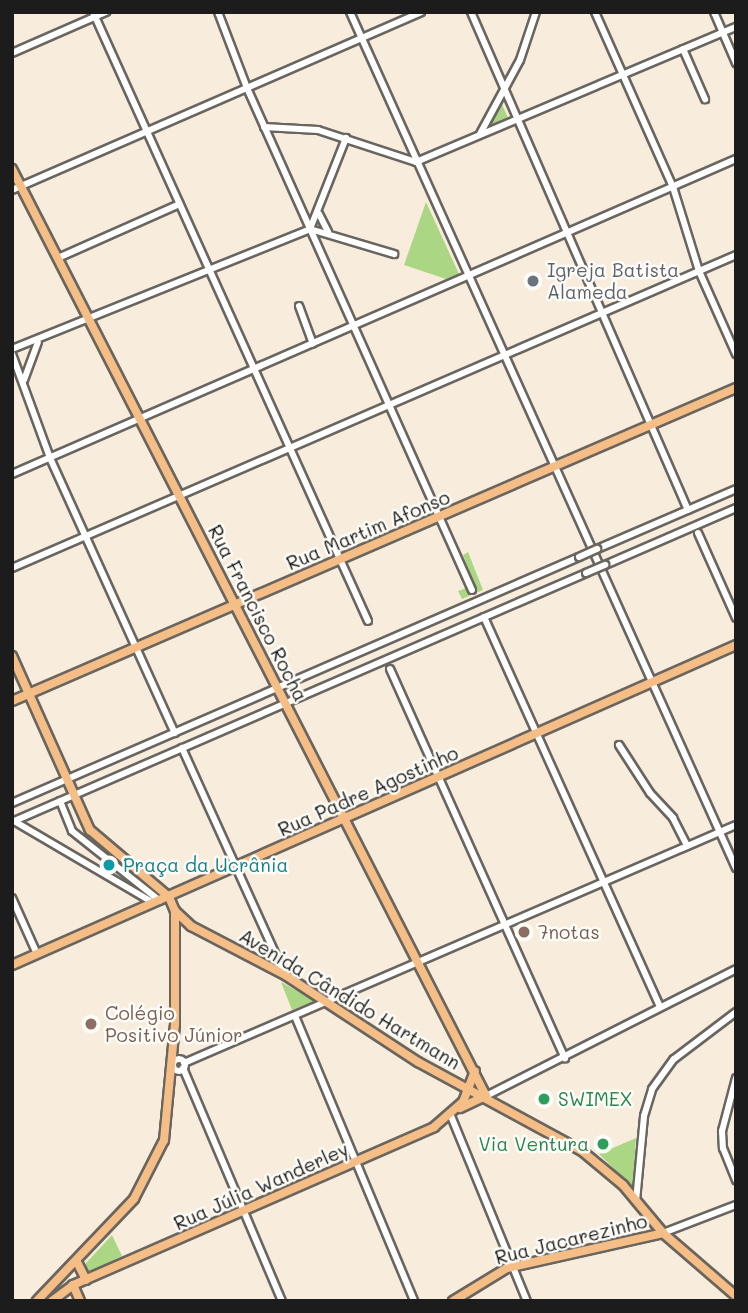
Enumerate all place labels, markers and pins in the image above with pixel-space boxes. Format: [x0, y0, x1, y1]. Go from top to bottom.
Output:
place label: Igreja Batista Alameda [547, 259, 679, 303]
marker: Igreja Batista Alameda [525, 273, 541, 289]
place label: Praça da Ucrânia [123, 854, 288, 876]
marker: Praça da Ucrânia [101, 857, 117, 873]
place label: 7notas [538, 921, 600, 943]
marker: 7notas [516, 924, 532, 940]
place label: Colégio Positivo Júnior [105, 1002, 242, 1046]
marker: Colégio Positivo Júnior [83, 1016, 99, 1032]
place label: SWIMEX [558, 1088, 632, 1110]
marker: SWIMEX [536, 1091, 552, 1107]
place label: Via Ventura [478, 1133, 589, 1155]
marker: Via Ventura [595, 1136, 611, 1152]

